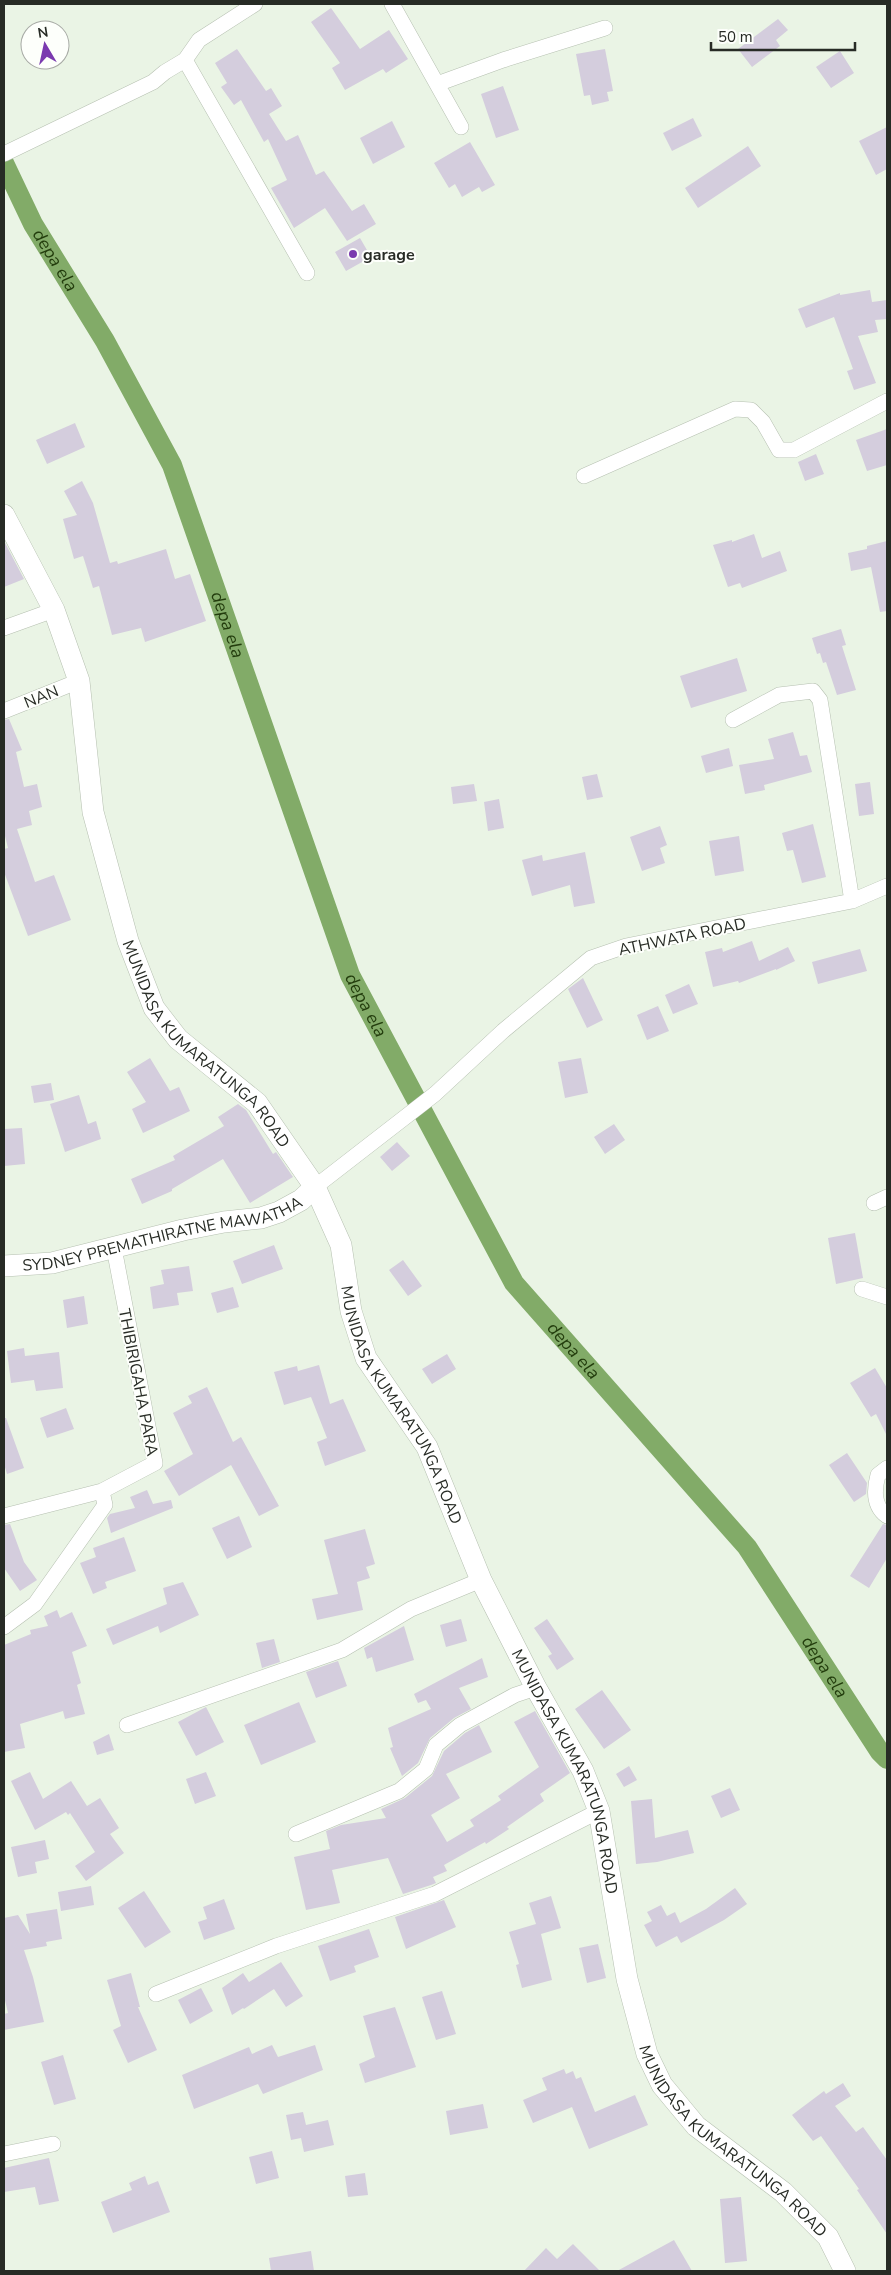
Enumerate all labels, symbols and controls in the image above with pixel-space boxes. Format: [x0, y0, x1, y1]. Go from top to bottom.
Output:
north arrow [20, 20, 70, 70]
scale bar [711, 20, 855, 52]
text: N [36, 22, 50, 43]
text: 50 m [718, 27, 753, 47]
water label: depa ela [27, 224, 84, 296]
place label: garage [363, 244, 415, 266]
marker: garage [347, 248, 359, 260]
water label: depa ela [205, 588, 250, 661]
street label: NAN [21, 680, 62, 714]
street label: ATHWATA ROAD [616, 913, 748, 961]
street label: MUNIDASA KUMARATUNGA ROAD [117, 937, 295, 1152]
water label: depa ela [339, 969, 393, 1041]
street label: SYDNEY PREMATHIRATNE MAWATHA [22, 1191, 307, 1277]
street label: MUNIDASA KUMARATUNGA ROAD [335, 1284, 467, 1527]
street label: THIBIRIGAHA PARA [113, 1307, 163, 1458]
water label: depa ela [542, 1317, 605, 1384]
water label: depa ela [796, 1631, 854, 1702]
street label: MUNIDASA KUMARATUNGA ROAD [506, 1646, 623, 1896]
street label: MUNIDASA KUMARATUNGA ROAD [633, 2043, 832, 2242]

